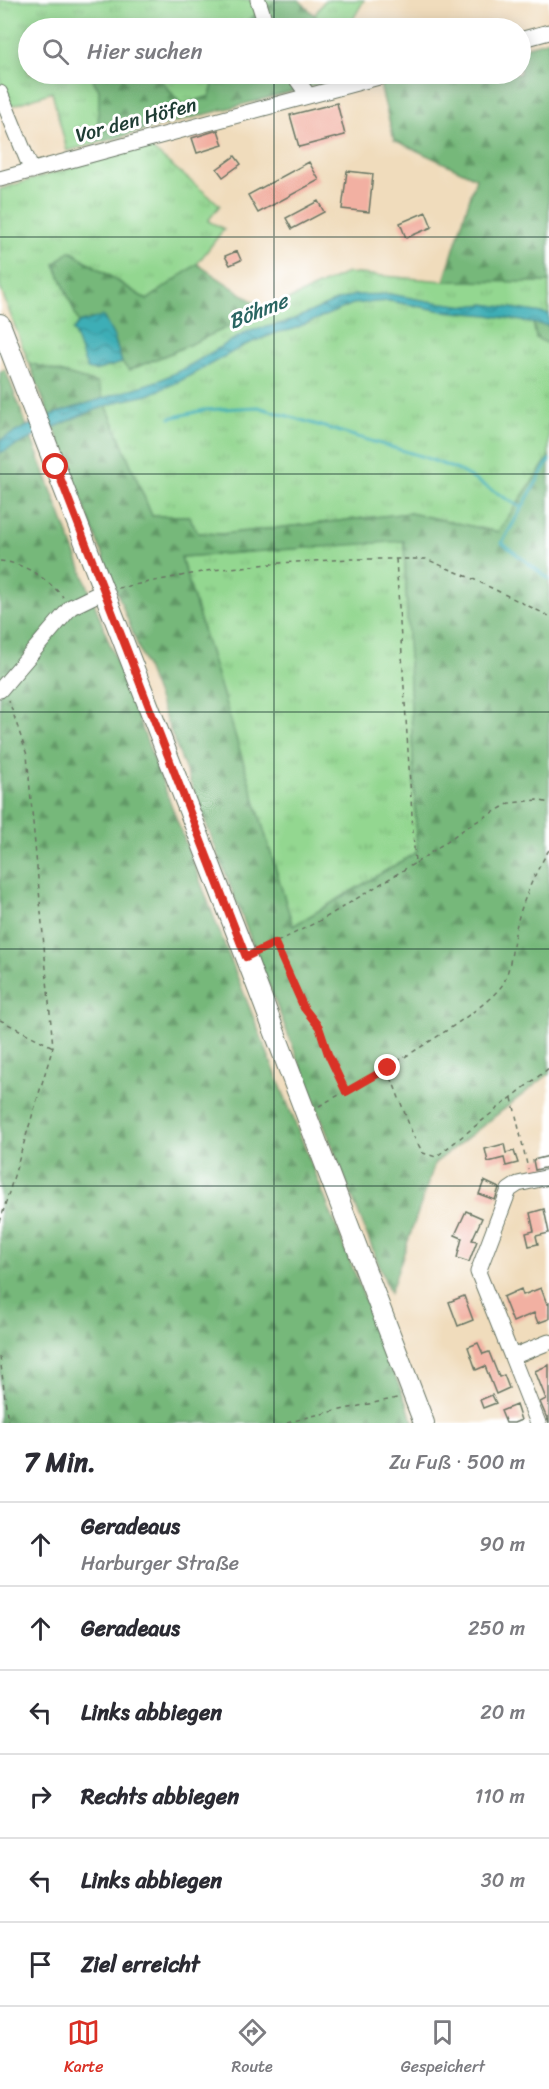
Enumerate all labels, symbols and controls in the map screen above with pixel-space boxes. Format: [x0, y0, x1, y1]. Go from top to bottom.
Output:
search box [18, 18, 531, 84]
text: Hier suchen [87, 32, 202, 71]
icon: search [39, 35, 72, 68]
street label: Vor den Höfen [71, 87, 201, 153]
water label: Böhme [222, 281, 296, 340]
route start [42, 453, 68, 479]
route end [374, 1054, 400, 1080]
text: 7 Min. [24, 1439, 96, 1485]
text: Zu Fuß · 500 m [389, 1445, 525, 1480]
text: Geradeaus [81, 1507, 180, 1546]
text: 90 m [480, 1527, 525, 1562]
icon: ahead [24, 1528, 57, 1561]
text: Harburger Straße [81, 1546, 239, 1581]
text: Geradeaus [81, 1609, 180, 1648]
text: 250 m [468, 1611, 525, 1646]
icon: ahead [24, 1612, 57, 1645]
text: Links abbiegen [81, 1693, 222, 1732]
text: 20 m [480, 1695, 525, 1730]
icon: left [24, 1696, 57, 1729]
text: Rechts abbiegen [81, 1777, 239, 1816]
text: 110 m [475, 1779, 525, 1814]
icon: right [24, 1780, 57, 1813]
text: Links abbiegen [81, 1861, 222, 1900]
text: 30 m [481, 1863, 525, 1898]
icon: left [24, 1864, 57, 1897]
text: Ziel erreicht [81, 1945, 200, 1984]
icon: arrive [24, 1948, 57, 1981]
tab: Karte [64, 2016, 104, 2081]
tab: Route [232, 2016, 273, 2081]
tab: Gespeichert [401, 2016, 485, 2081]

